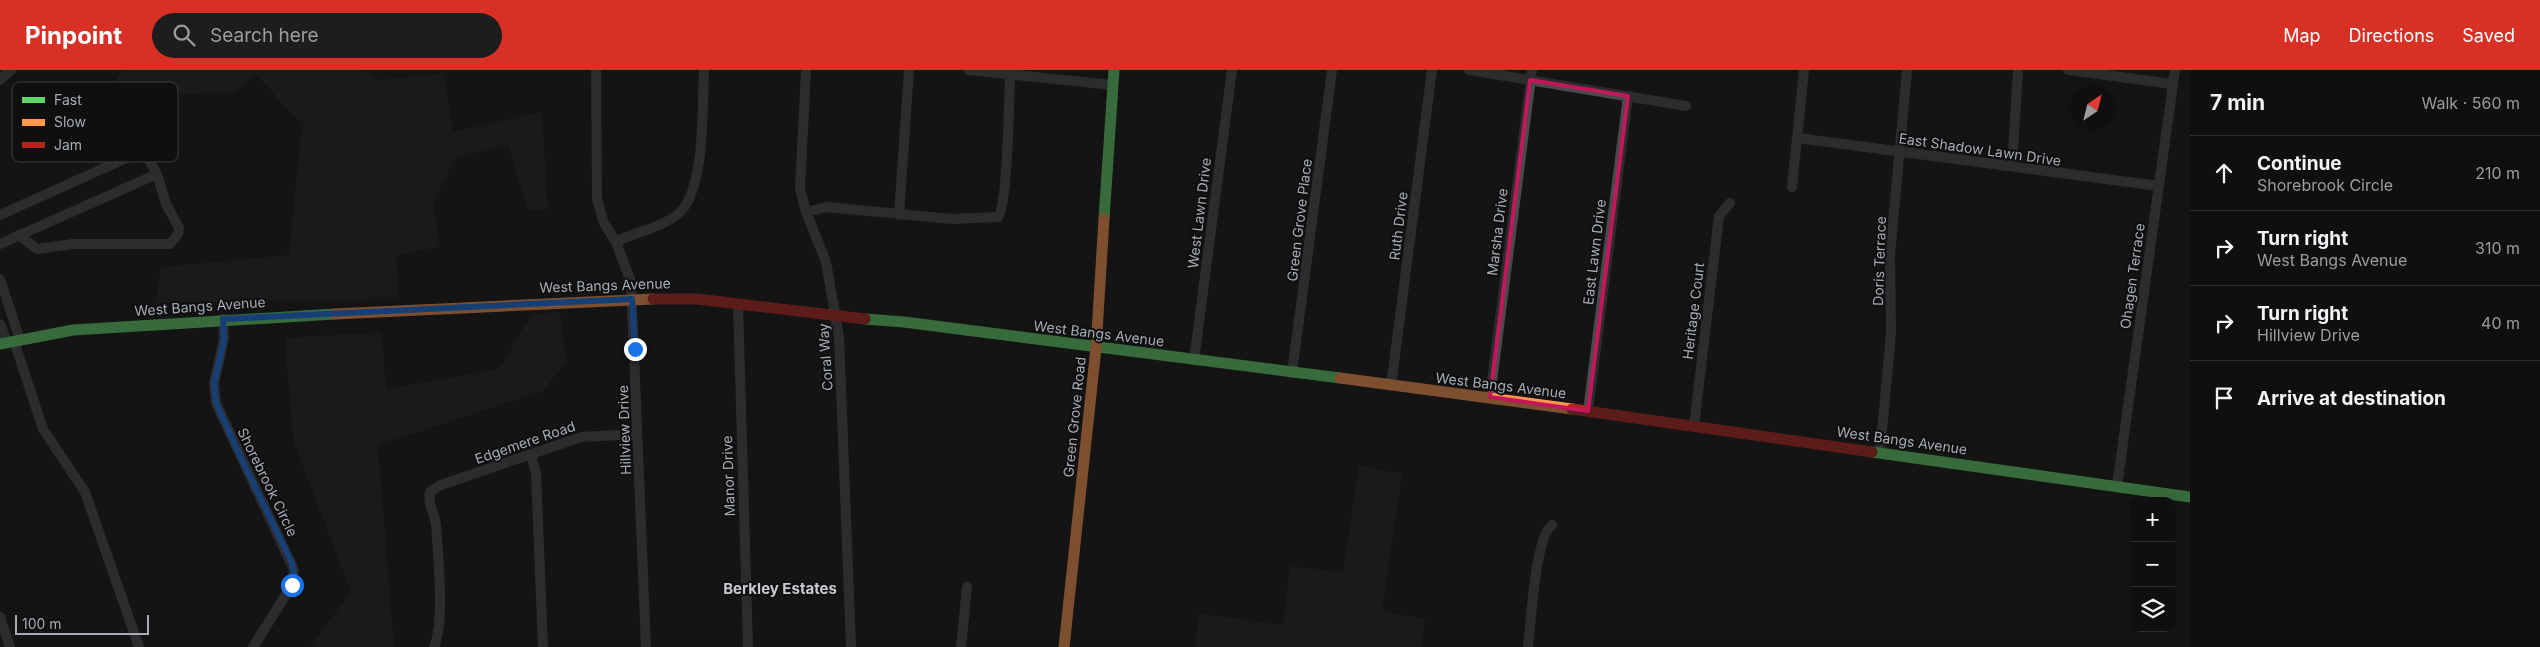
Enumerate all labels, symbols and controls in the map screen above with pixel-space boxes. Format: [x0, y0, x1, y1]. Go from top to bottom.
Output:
search box [152, 13, 502, 58]
text: Pinpoint [25, 21, 122, 50]
icon: search [170, 21, 198, 49]
text: Search here [210, 24, 319, 47]
text: Map [2283, 25, 2321, 46]
text: Directions [2349, 25, 2434, 46]
text: Saved [2462, 25, 2515, 46]
legend [12, 82, 178, 162]
north arrow [2070, 85, 2115, 130]
text: 7 min [2210, 90, 2265, 115]
text: Fast [54, 91, 82, 108]
text: Walk · 560 m [2422, 93, 2520, 113]
text: Slow [54, 113, 86, 130]
street label: East Shadow Lawn Drive [1898, 129, 2062, 169]
text: Jam [54, 136, 82, 153]
text: Continue [2257, 152, 2342, 175]
street label: West Lawn Drive [1184, 157, 1214, 269]
street label: Green Grove Place [1283, 158, 1315, 282]
icon: ahead [2210, 159, 2238, 187]
text: 210 m [2475, 163, 2520, 183]
text: Shorebrook Circle [2257, 175, 2393, 195]
street label: Marsha Drive [1483, 187, 1511, 277]
street label: Ruth Drive [1385, 191, 1411, 261]
street label: East Lawn Drive [1579, 198, 1609, 306]
street label: Doris Terrace [1869, 216, 1889, 306]
street label: Ohagen Terrace [2116, 222, 2148, 330]
text: Turn right [2257, 227, 2348, 250]
icon: right [2210, 234, 2238, 262]
text: 310 m [2475, 238, 2520, 258]
text: West Bangs Avenue [2257, 250, 2407, 270]
street label: Heritage Court [1679, 261, 1707, 360]
street label: West Bangs Avenue [539, 274, 671, 296]
street label: West Bangs Avenue [134, 293, 266, 319]
text: Turn right [2257, 302, 2348, 325]
icon: right [2210, 309, 2238, 337]
text: 40 m [2481, 313, 2520, 333]
street label: West Bangs Avenue [1033, 317, 1165, 349]
street label: Coral Way [814, 323, 836, 391]
text: Hillview Drive [2257, 325, 2360, 345]
route end [624, 338, 647, 361]
street label: Green Grove Road [1059, 356, 1089, 478]
street label: West Bangs Avenue [1435, 369, 1567, 401]
icon: arrive [2210, 384, 2238, 412]
street label: Hillview Drive [614, 385, 634, 475]
text: Arrive at destination [2257, 387, 2446, 410]
street label: Edgemere Road [473, 417, 577, 467]
street label: West Bangs Avenue [1836, 422, 1968, 458]
street label: Shorebrook Circle [234, 425, 302, 539]
street label: Manor Drive [718, 435, 738, 517]
map controls [2130, 497, 2175, 632]
button: + [2130, 497, 2175, 542]
button: − [2130, 542, 2175, 587]
route start [281, 574, 304, 597]
district label: Berkley Estates [723, 579, 837, 598]
button: layers [2130, 587, 2175, 632]
scale bar [15, 612, 149, 635]
text: 100 m [22, 615, 62, 632]

